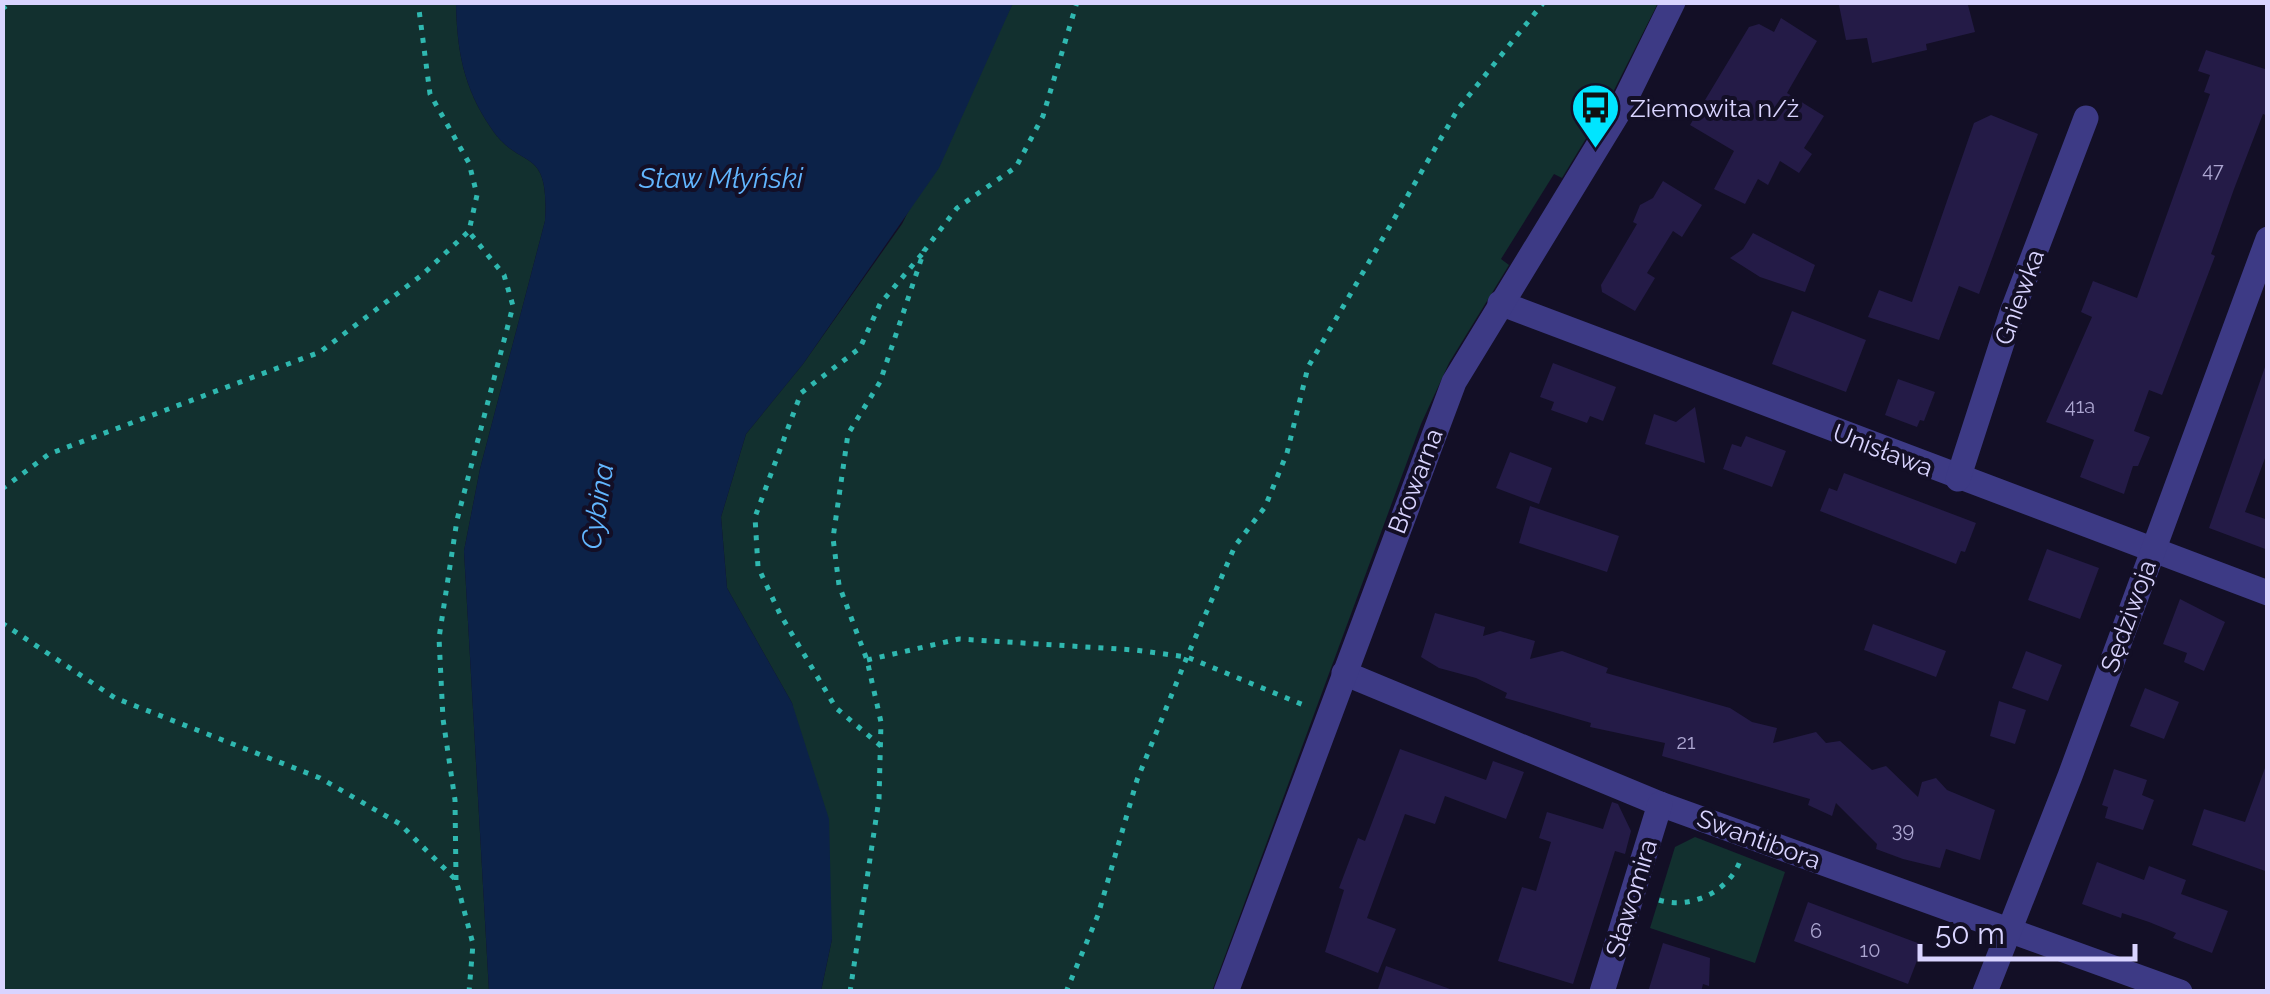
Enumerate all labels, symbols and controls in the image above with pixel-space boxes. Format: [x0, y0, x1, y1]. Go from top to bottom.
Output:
bus stop icon: Ziemowita n/ż [1569, 82, 1621, 150]
place label: Ziemowita n/ż [1630, 93, 1799, 123]
house number: 47 [2202, 158, 2224, 182]
water label: Staw Młyński [638, 162, 804, 195]
street label: Gniewka [1988, 245, 2050, 349]
house number: 41a [2065, 394, 2095, 418]
street label: Unisława [1829, 417, 1937, 483]
street label: Browarna [1381, 424, 1449, 538]
water label: Cybina [574, 461, 621, 552]
street label: Sędziwoja [2094, 556, 2162, 676]
house number: 21 [1677, 730, 1696, 754]
street label: Swantibora [1693, 803, 1825, 875]
house number: 39 [1892, 818, 1914, 842]
street label: Sławomira [1599, 836, 1663, 960]
scale bar [1920, 899, 2135, 961]
text: 50 m [1935, 916, 2005, 951]
house number: 6 [1810, 919, 1822, 943]
house number: 10 [1860, 938, 1880, 962]

